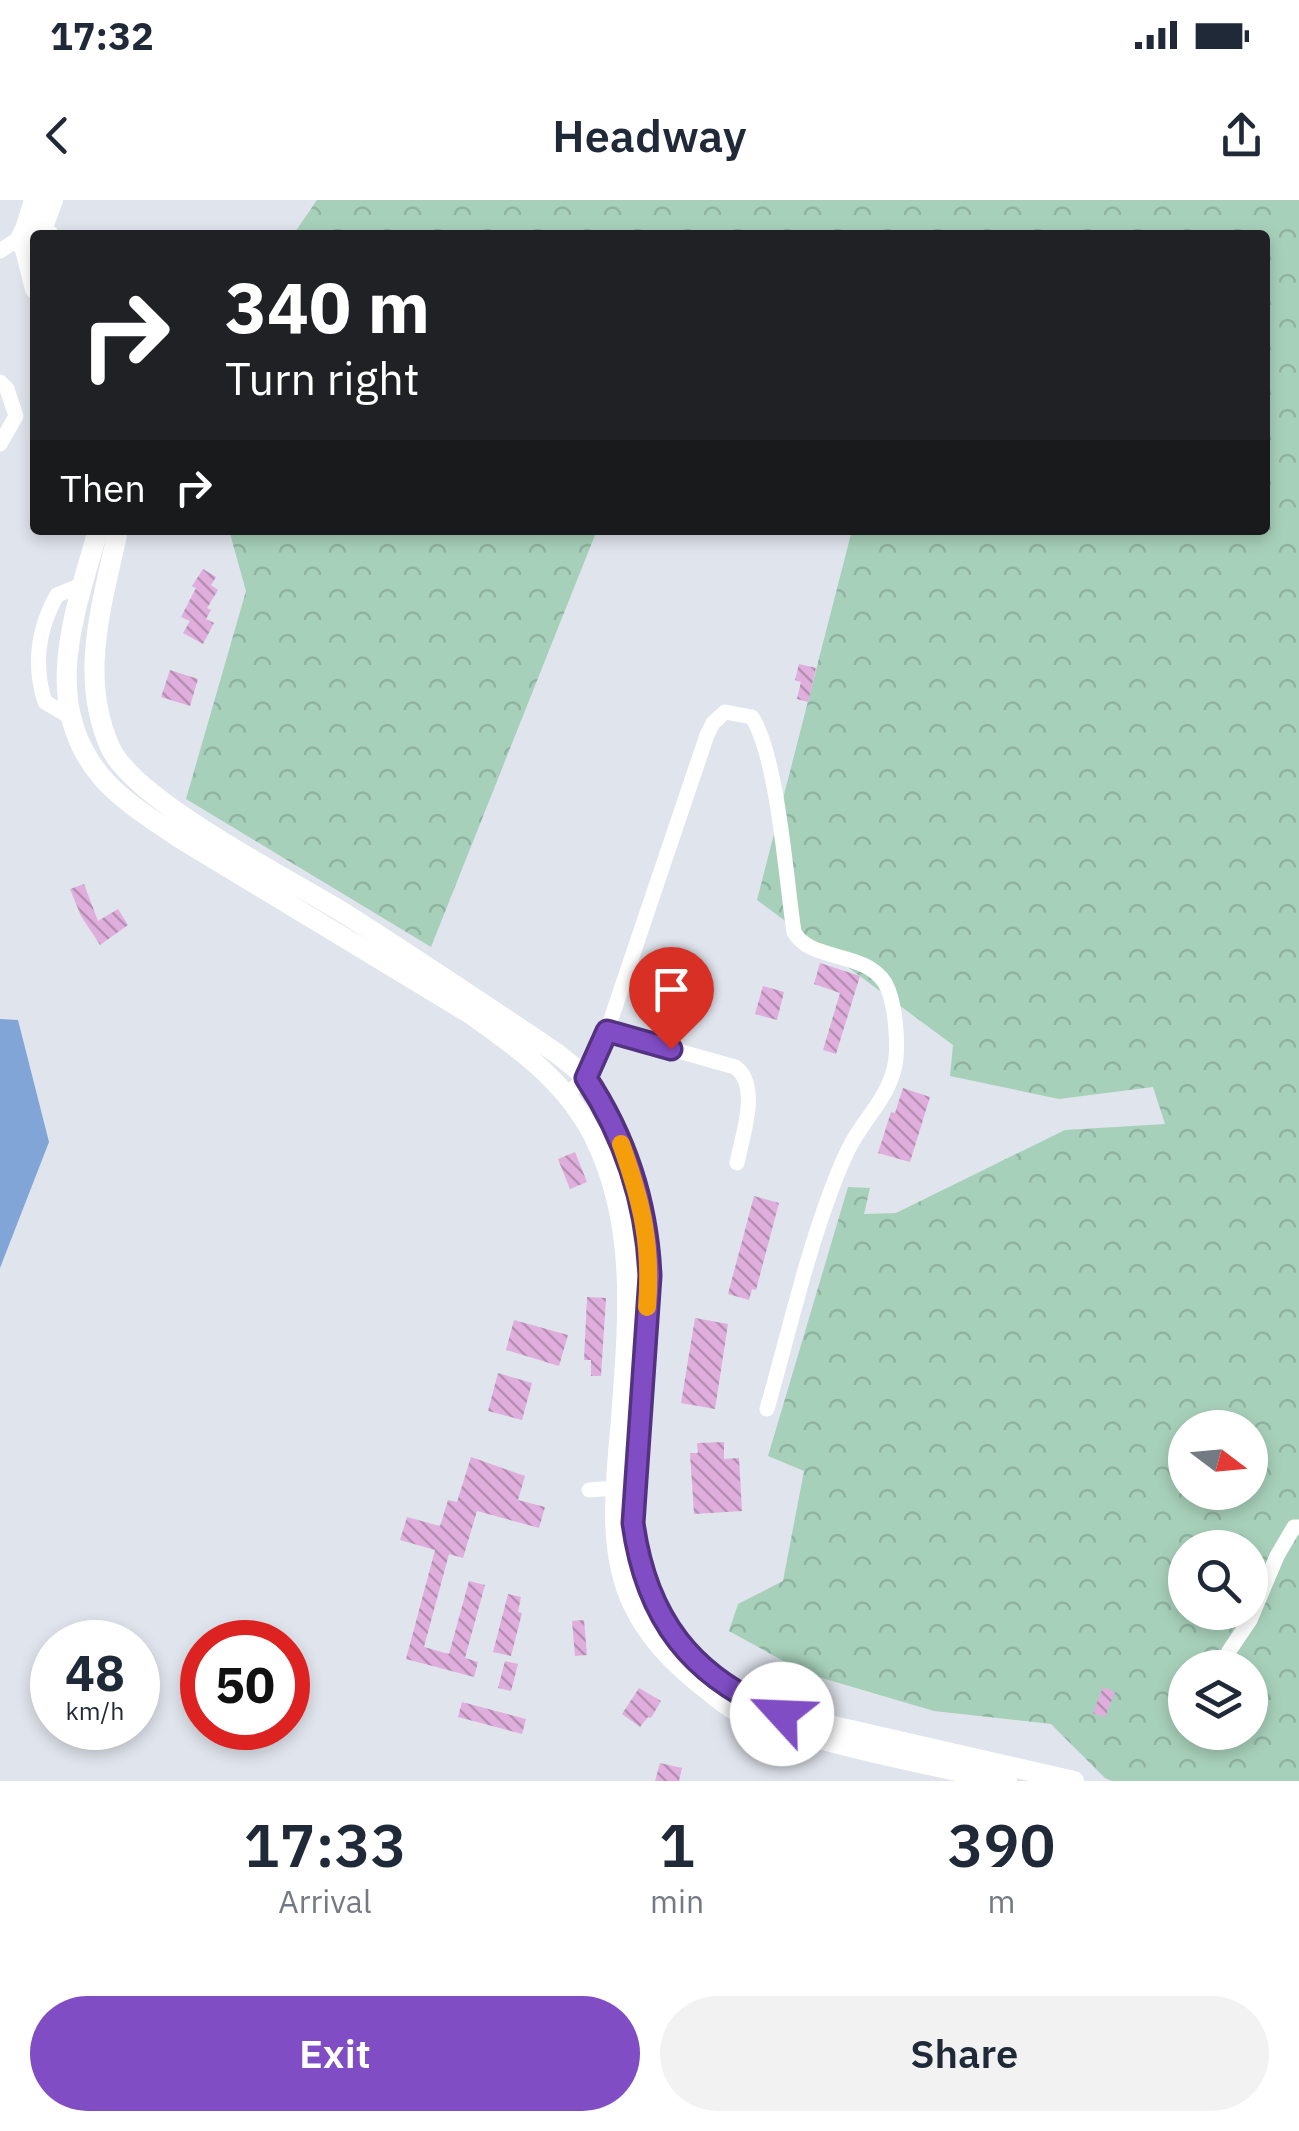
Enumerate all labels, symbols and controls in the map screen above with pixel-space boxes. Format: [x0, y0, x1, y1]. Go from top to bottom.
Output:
text: 17:32 [50, 11, 154, 60]
text: Headway [552, 106, 747, 164]
icon: back [30, 108, 85, 163]
icon: share [1214, 108, 1269, 163]
text: 340 m [225, 261, 430, 352]
icon: right [60, 270, 190, 400]
text: Turn right [225, 349, 420, 407]
icon: right [166, 460, 221, 515]
text: Then [60, 463, 146, 512]
pin [629, 947, 714, 1050]
icon: arrive [644, 962, 699, 1017]
north arrow [1168, 1410, 1268, 1510]
map controls [1168, 1410, 1268, 1750]
button: search [1168, 1530, 1268, 1630]
speed limit sign: 50 [180, 1620, 310, 1750]
text: 48 [65, 1640, 125, 1705]
button: layers [1168, 1650, 1268, 1750]
position arrow [730, 1662, 834, 1766]
text: km/h [66, 1694, 124, 1727]
text: 17:33 [243, 1805, 407, 1884]
text: 1 [659, 1805, 695, 1884]
text: 390 [948, 1805, 1056, 1884]
text: Arrival [278, 1880, 372, 1922]
text: min [650, 1880, 704, 1922]
text: m [988, 1880, 1016, 1922]
button: Exit [30, 1996, 640, 2111]
button: Share [660, 1996, 1269, 2111]

